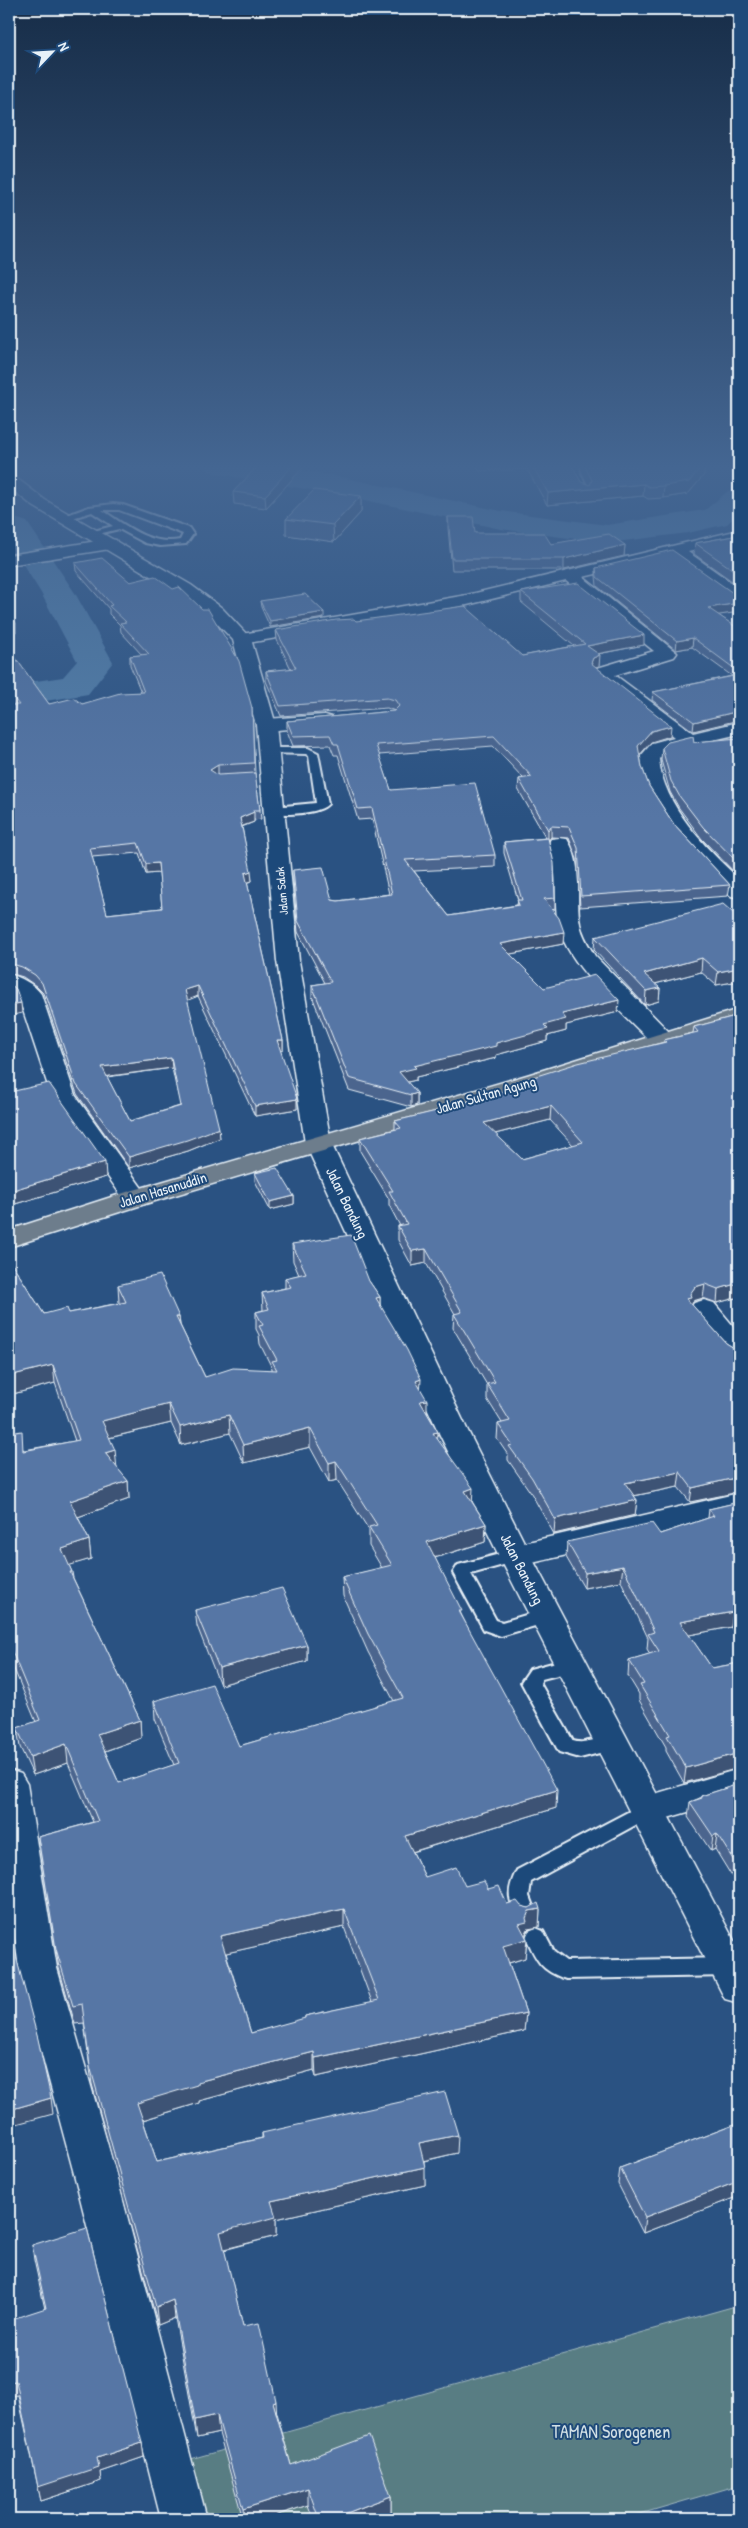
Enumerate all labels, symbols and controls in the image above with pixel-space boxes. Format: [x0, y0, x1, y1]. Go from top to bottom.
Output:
north arrow [28, 28, 78, 78]
text: N [54, 39, 75, 54]
street label: Jalan Salak [271, 866, 292, 916]
street label: Jalan Sultan Agung [433, 1070, 539, 1119]
street label: Jalan Bandung [321, 1164, 374, 1242]
street label: Jalan Hasanuddin [116, 1166, 209, 1213]
street label: Jalan Bandung [496, 1530, 549, 1608]
park label: TAMAN Sorogenen [552, 2419, 670, 2444]

